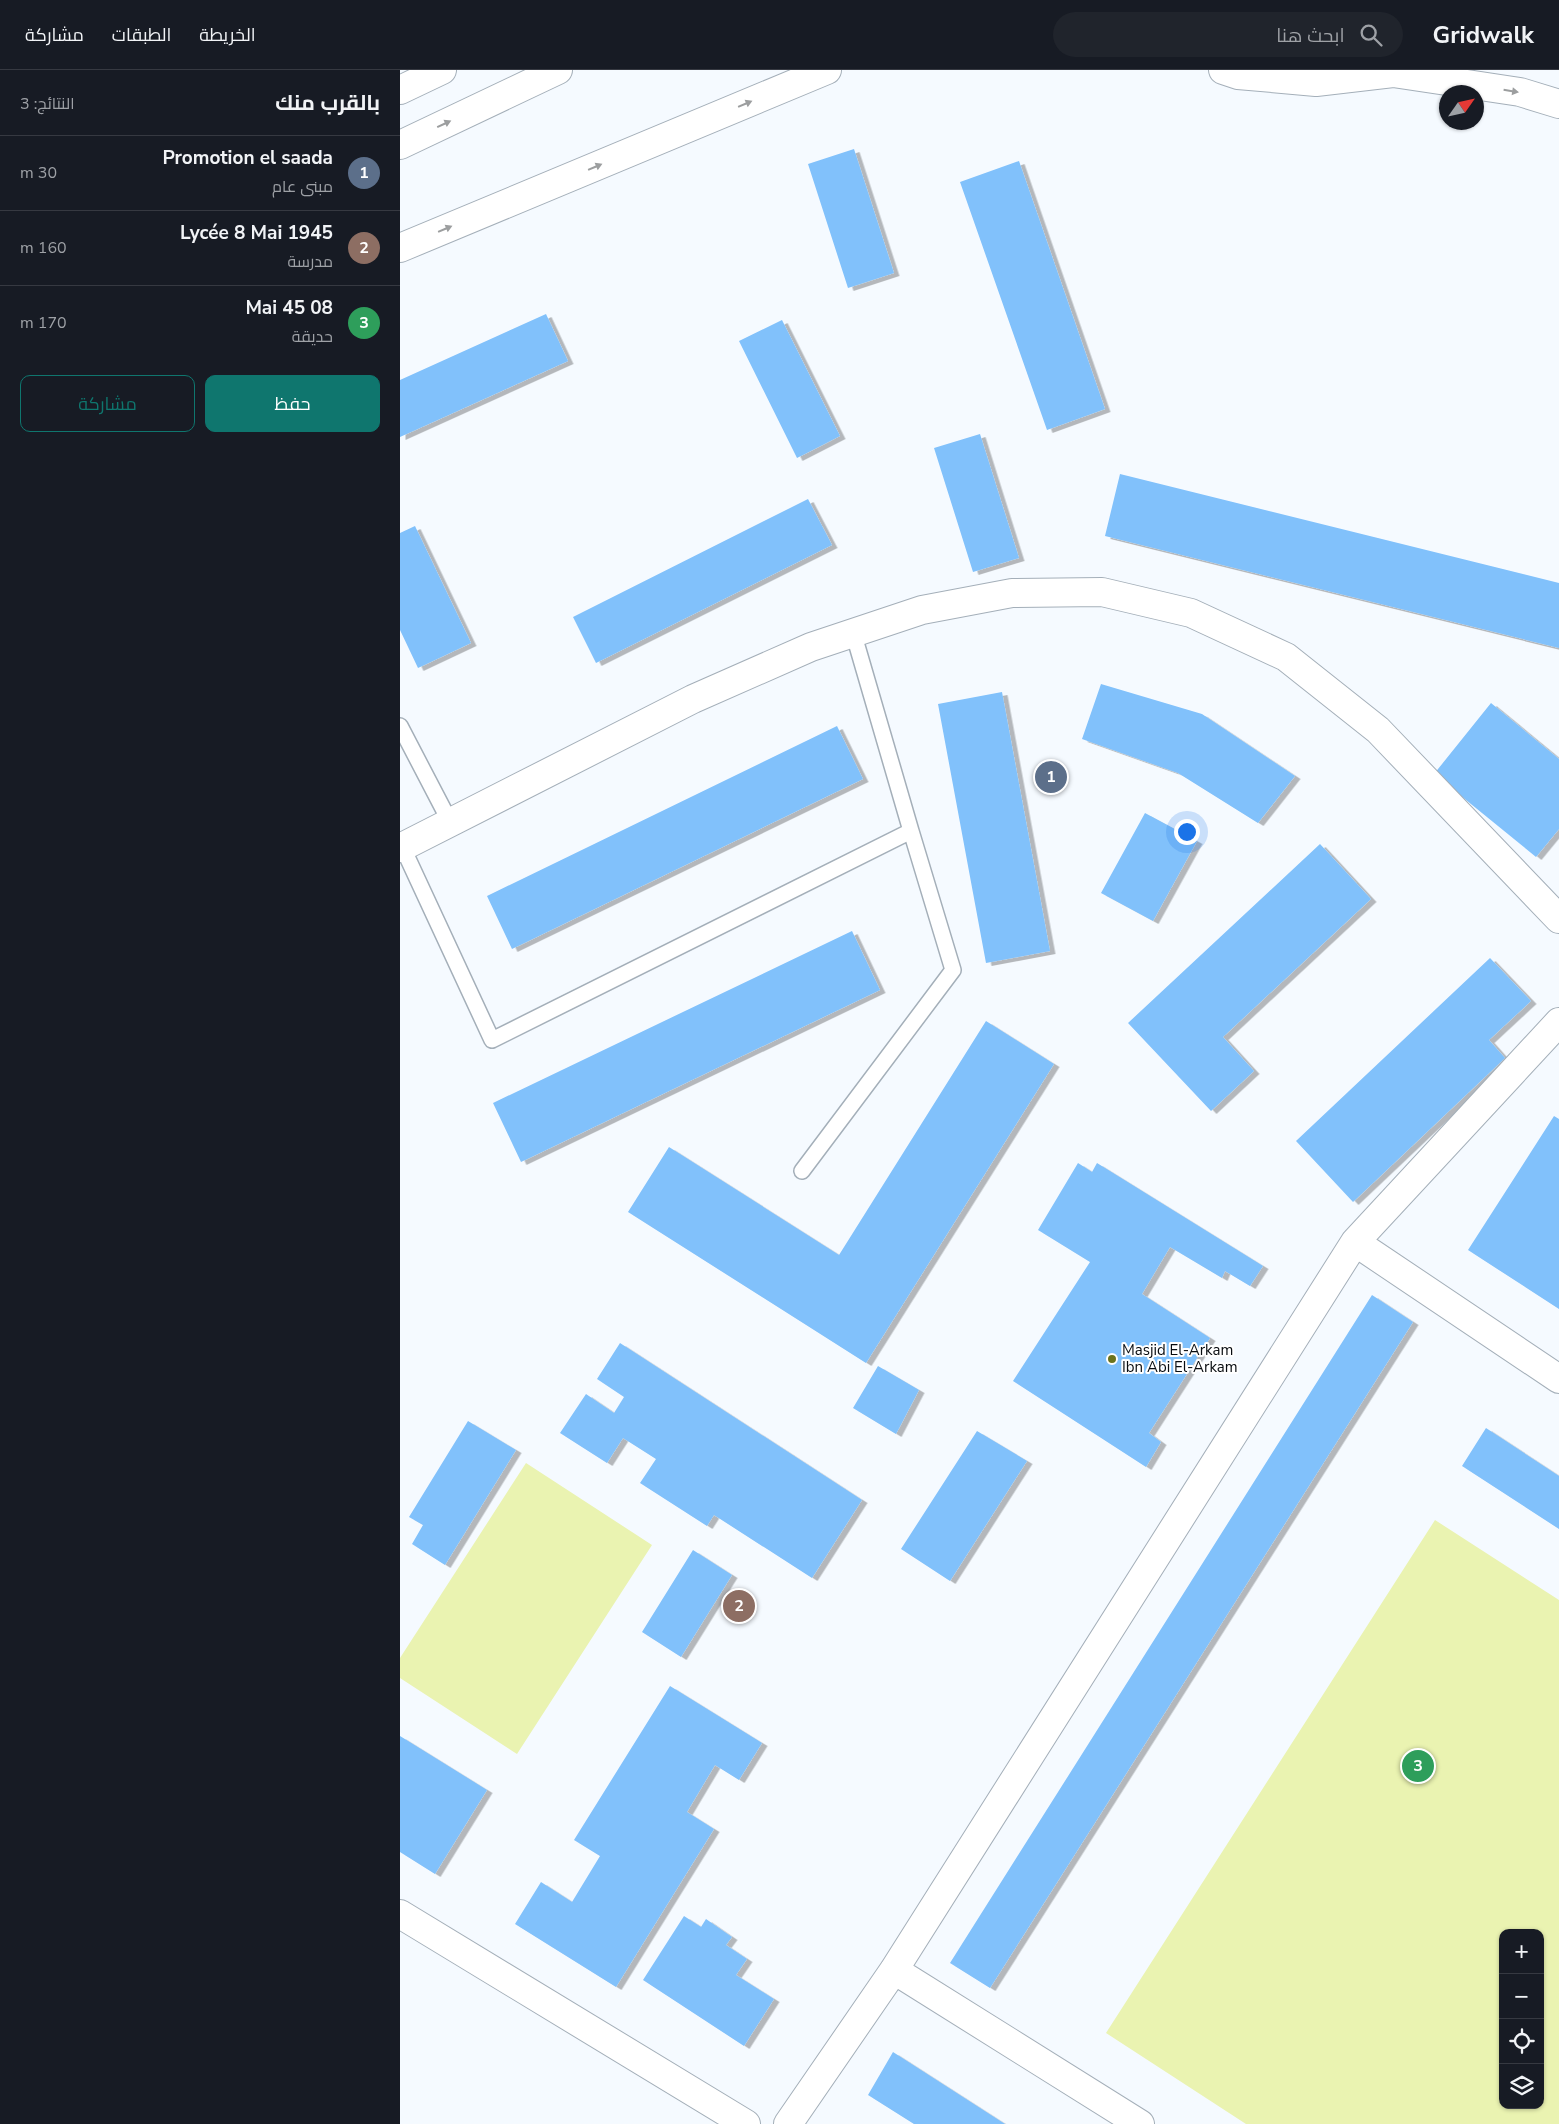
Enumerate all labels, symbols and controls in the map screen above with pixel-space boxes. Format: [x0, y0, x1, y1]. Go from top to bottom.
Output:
search box [1053, 12, 1403, 57]
text: Gridwalk [1433, 19, 1534, 51]
icon: search [1357, 21, 1385, 49]
text: مشاركة [25, 23, 84, 47]
text: الطبقات [112, 23, 171, 47]
text: الخريطة [199, 23, 256, 47]
text: ابحث هنا [1276, 23, 1345, 49]
north arrow [1439, 85, 1484, 130]
one-way arrow [1503, 87, 1519, 95]
text: بالقرب منك [275, 89, 380, 117]
text: النتائج: 3 [20, 93, 75, 115]
one-way arrow [738, 100, 752, 108]
one-way arrow [437, 120, 451, 128]
text: Promotion el saada [162, 145, 333, 171]
text: 30 m [20, 162, 57, 184]
text: 1 [359, 162, 369, 184]
one-way arrow [588, 162, 602, 170]
text: مبنى عام [272, 176, 333, 198]
text: Lycée 8 Mai 1945 [180, 220, 333, 246]
one-way arrow [438, 225, 452, 233]
text: 160 m [20, 237, 67, 259]
text: 2 [359, 237, 369, 259]
text: مدرسة [287, 251, 333, 273]
text: 08 Mai 45 [245, 295, 333, 321]
text: 170 m [20, 312, 67, 334]
text: 3 [359, 312, 369, 334]
text: حديقة [292, 326, 333, 348]
button: مشاركة [20, 375, 195, 432]
button: حفظ [205, 375, 380, 432]
pin: 1 [1035, 758, 1067, 796]
your location [1174, 819, 1200, 845]
place label: Masjid El-Arkam Ibn Abi El-Arkam [1122, 1340, 1238, 1377]
marker: Masjid El-Arkam Ibn Abi El-Arkam [1106, 1353, 1118, 1365]
pin: 2 [723, 1587, 755, 1625]
pin: 3 [1402, 1747, 1434, 1785]
map controls [1499, 1929, 1544, 2109]
button: + [1499, 1929, 1544, 1974]
button: − [1499, 1974, 1544, 2019]
button: locate [1499, 2019, 1544, 2064]
button: layers [1499, 2064, 1544, 2109]

